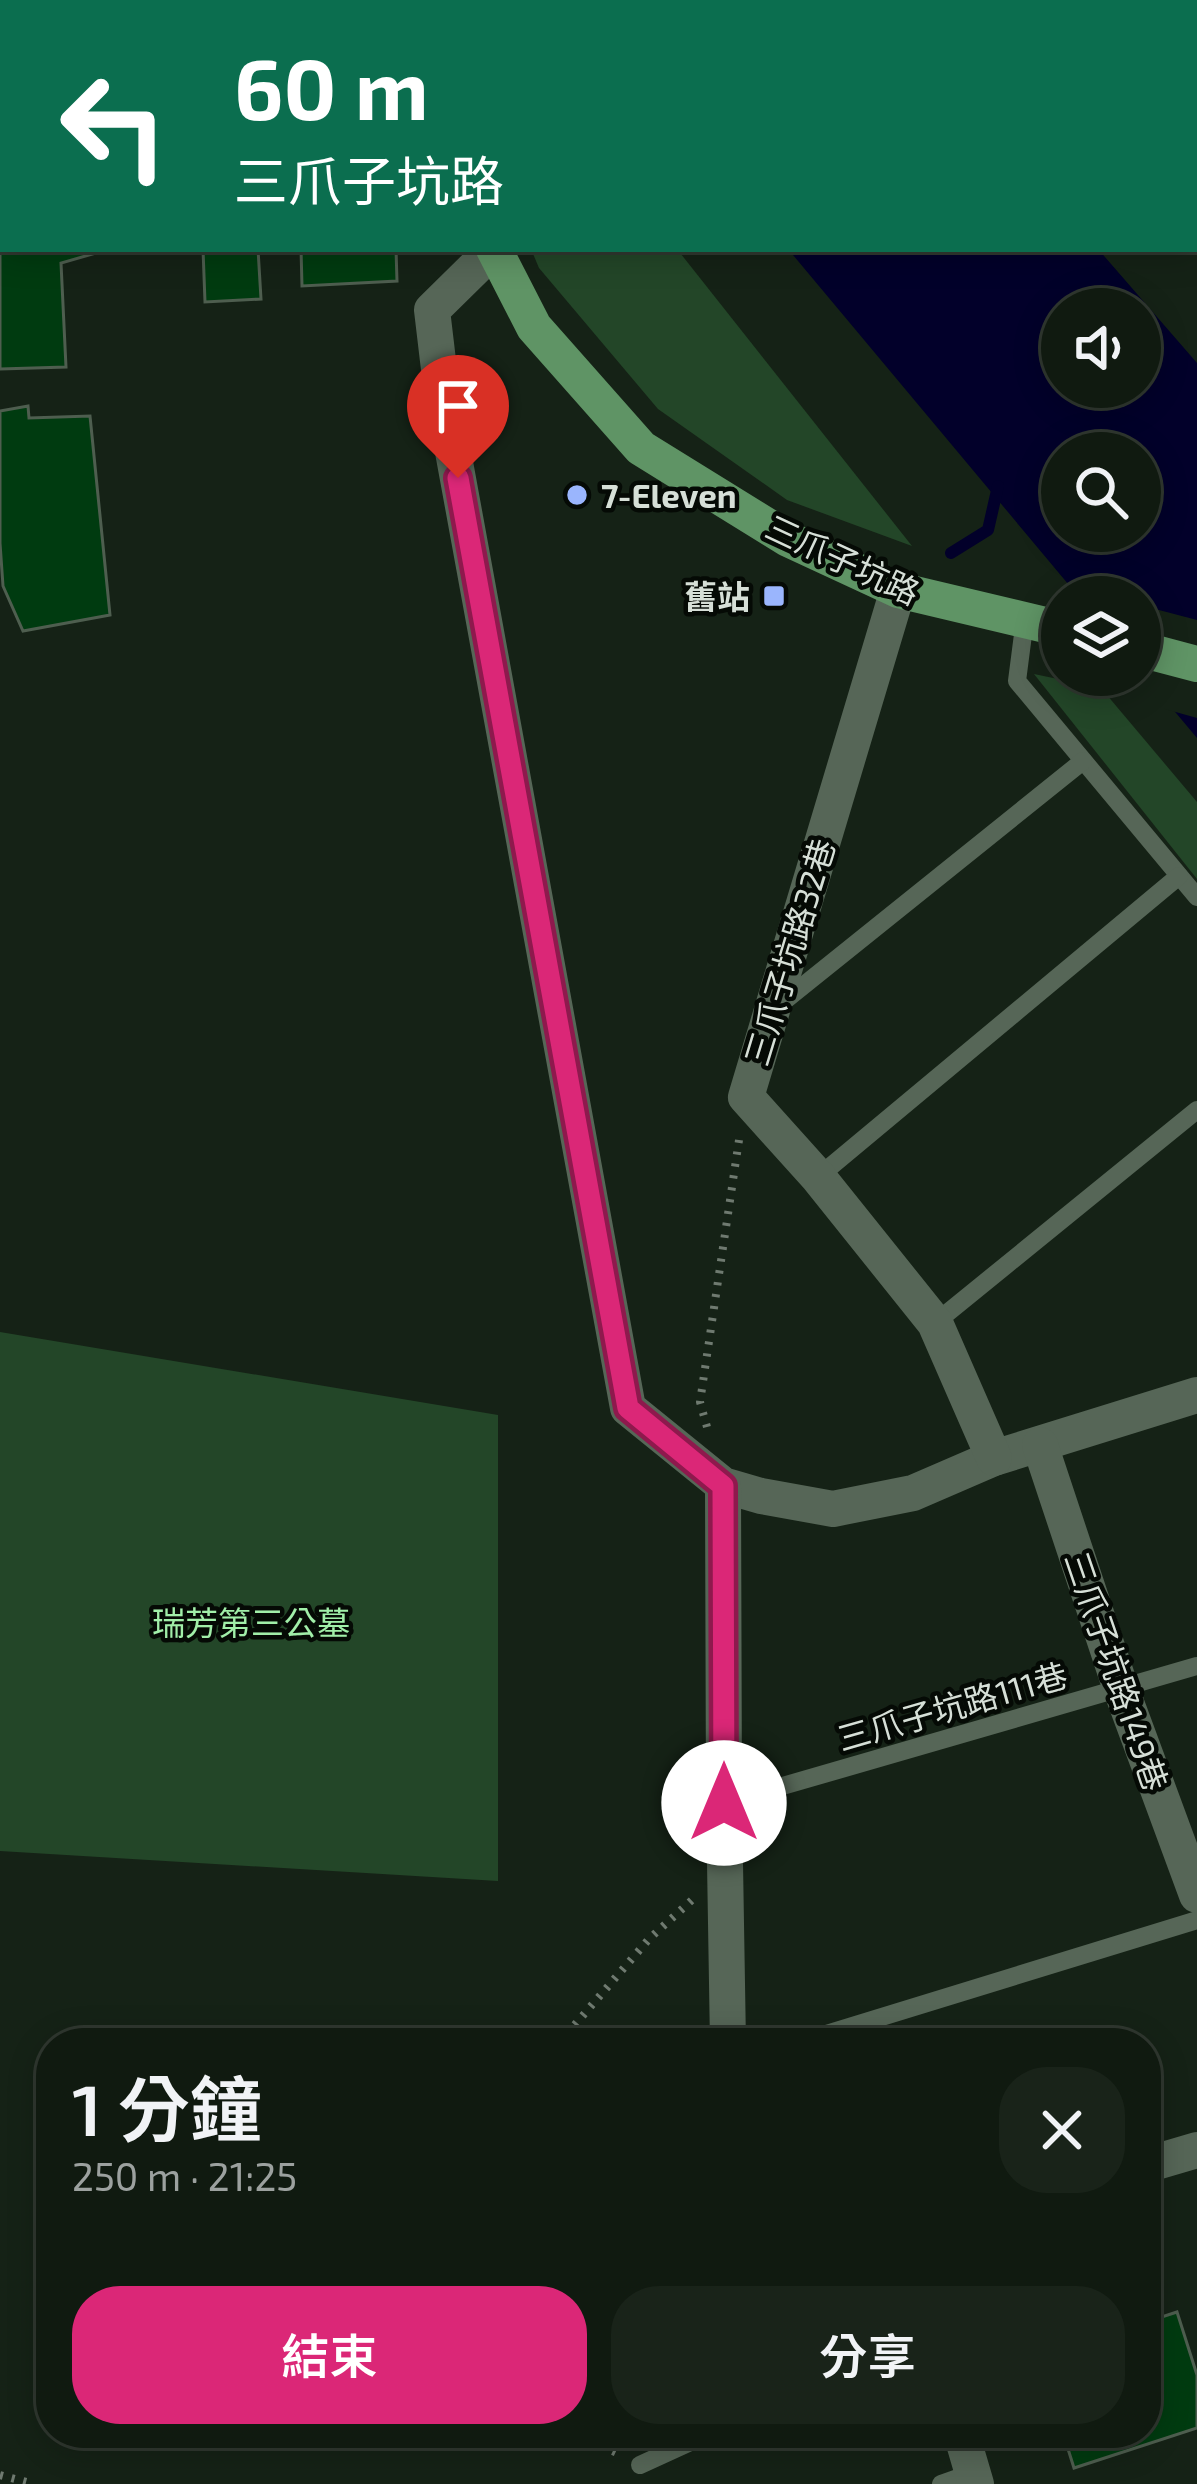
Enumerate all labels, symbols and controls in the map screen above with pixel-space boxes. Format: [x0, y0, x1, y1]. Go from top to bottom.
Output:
text: 60 m [234, 36, 429, 137]
icon: left [36, 48, 192, 204]
text: 三爪子坑路 [234, 147, 504, 212]
map controls [1041, 288, 1161, 696]
button: sound [1041, 288, 1161, 408]
pin [407, 355, 509, 478]
icon: arrive [425, 373, 491, 439]
button: search [1041, 432, 1161, 552]
place label: 7-Eleven [601, 475, 737, 515]
marker: 7-Eleven [564, 482, 590, 508]
street label: 三爪子坑路 [760, 506, 926, 612]
place label: 舊站 [684, 576, 750, 616]
button: layers [1041, 576, 1161, 696]
marker: 舊站 [761, 583, 787, 609]
street label: 三爪子坑路32巷 [736, 834, 842, 1070]
street label: 三爪子坑路149巷 [1057, 1546, 1177, 1796]
park label: 瑞芳第三公墓 [152, 1602, 350, 1642]
street label: 三爪子坑路111巷 [832, 1654, 1072, 1758]
position arrow [661, 1740, 787, 1866]
text: 1 分鐘 [72, 2064, 262, 2150]
button: close [999, 2067, 1125, 2193]
text: 250 m · 21:25 [72, 2152, 297, 2199]
button: 結束 [72, 2286, 587, 2424]
button: 分享 [611, 2286, 1125, 2424]

